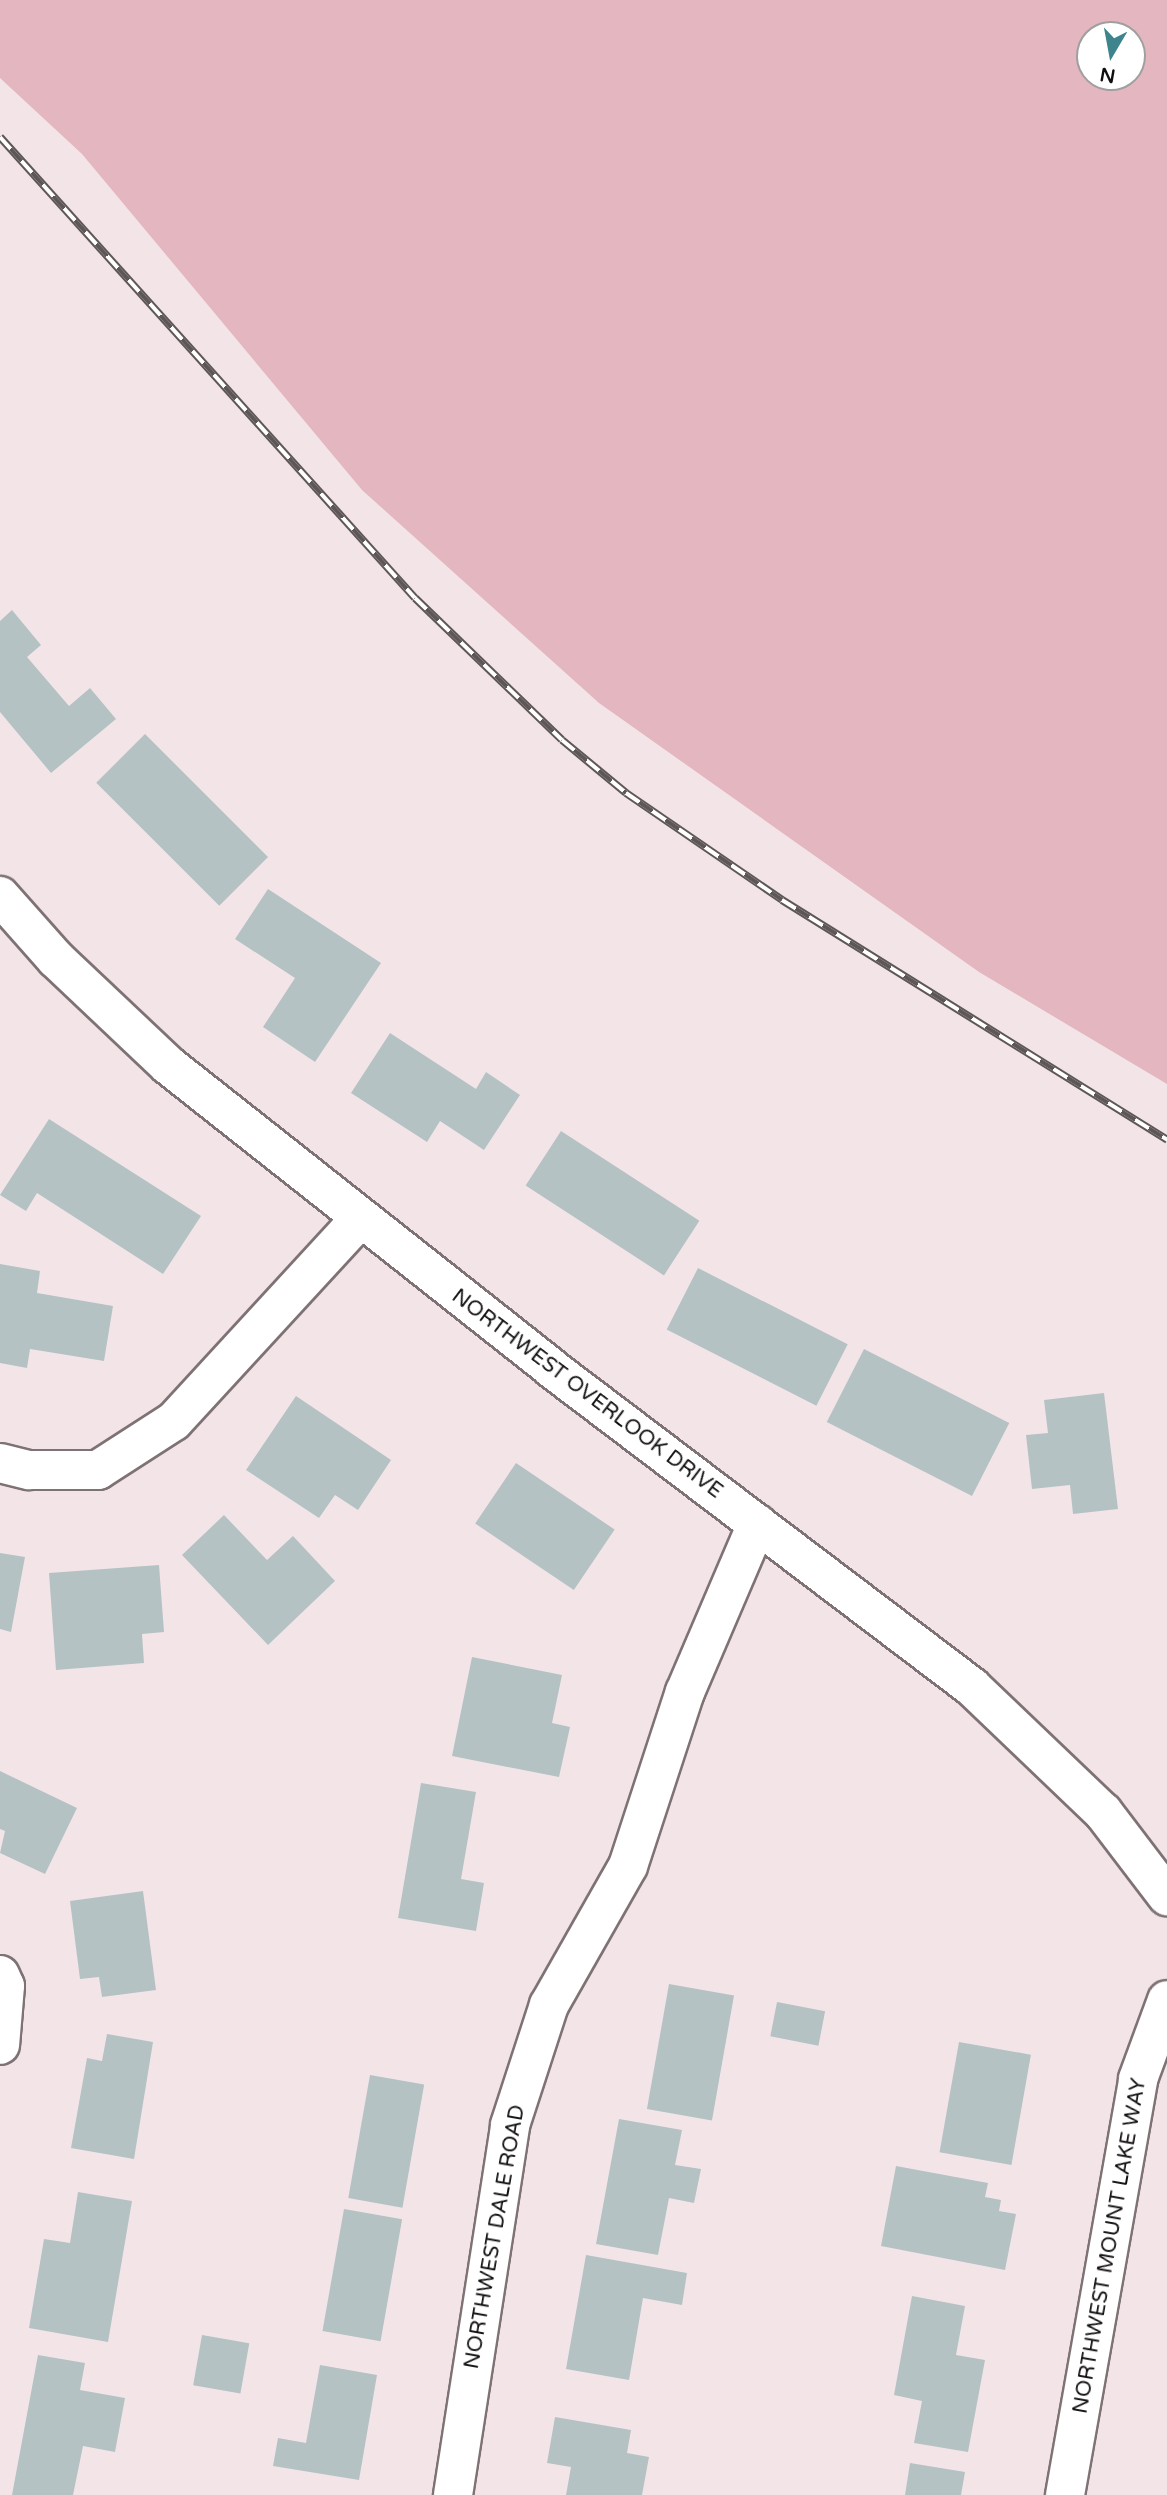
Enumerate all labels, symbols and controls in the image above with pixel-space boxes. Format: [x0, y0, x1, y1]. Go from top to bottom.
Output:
north arrow [1076, 21, 1146, 91]
text: N [1098, 63, 1117, 87]
street label: NORTHWEST OVERLOOK DRIVE [447, 1284, 727, 1504]
street label: NORTHWEST MOUNT LAKE WAY [1068, 2076, 1152, 2416]
street label: NORTHWEST DALE ROAD [459, 2103, 531, 2371]

